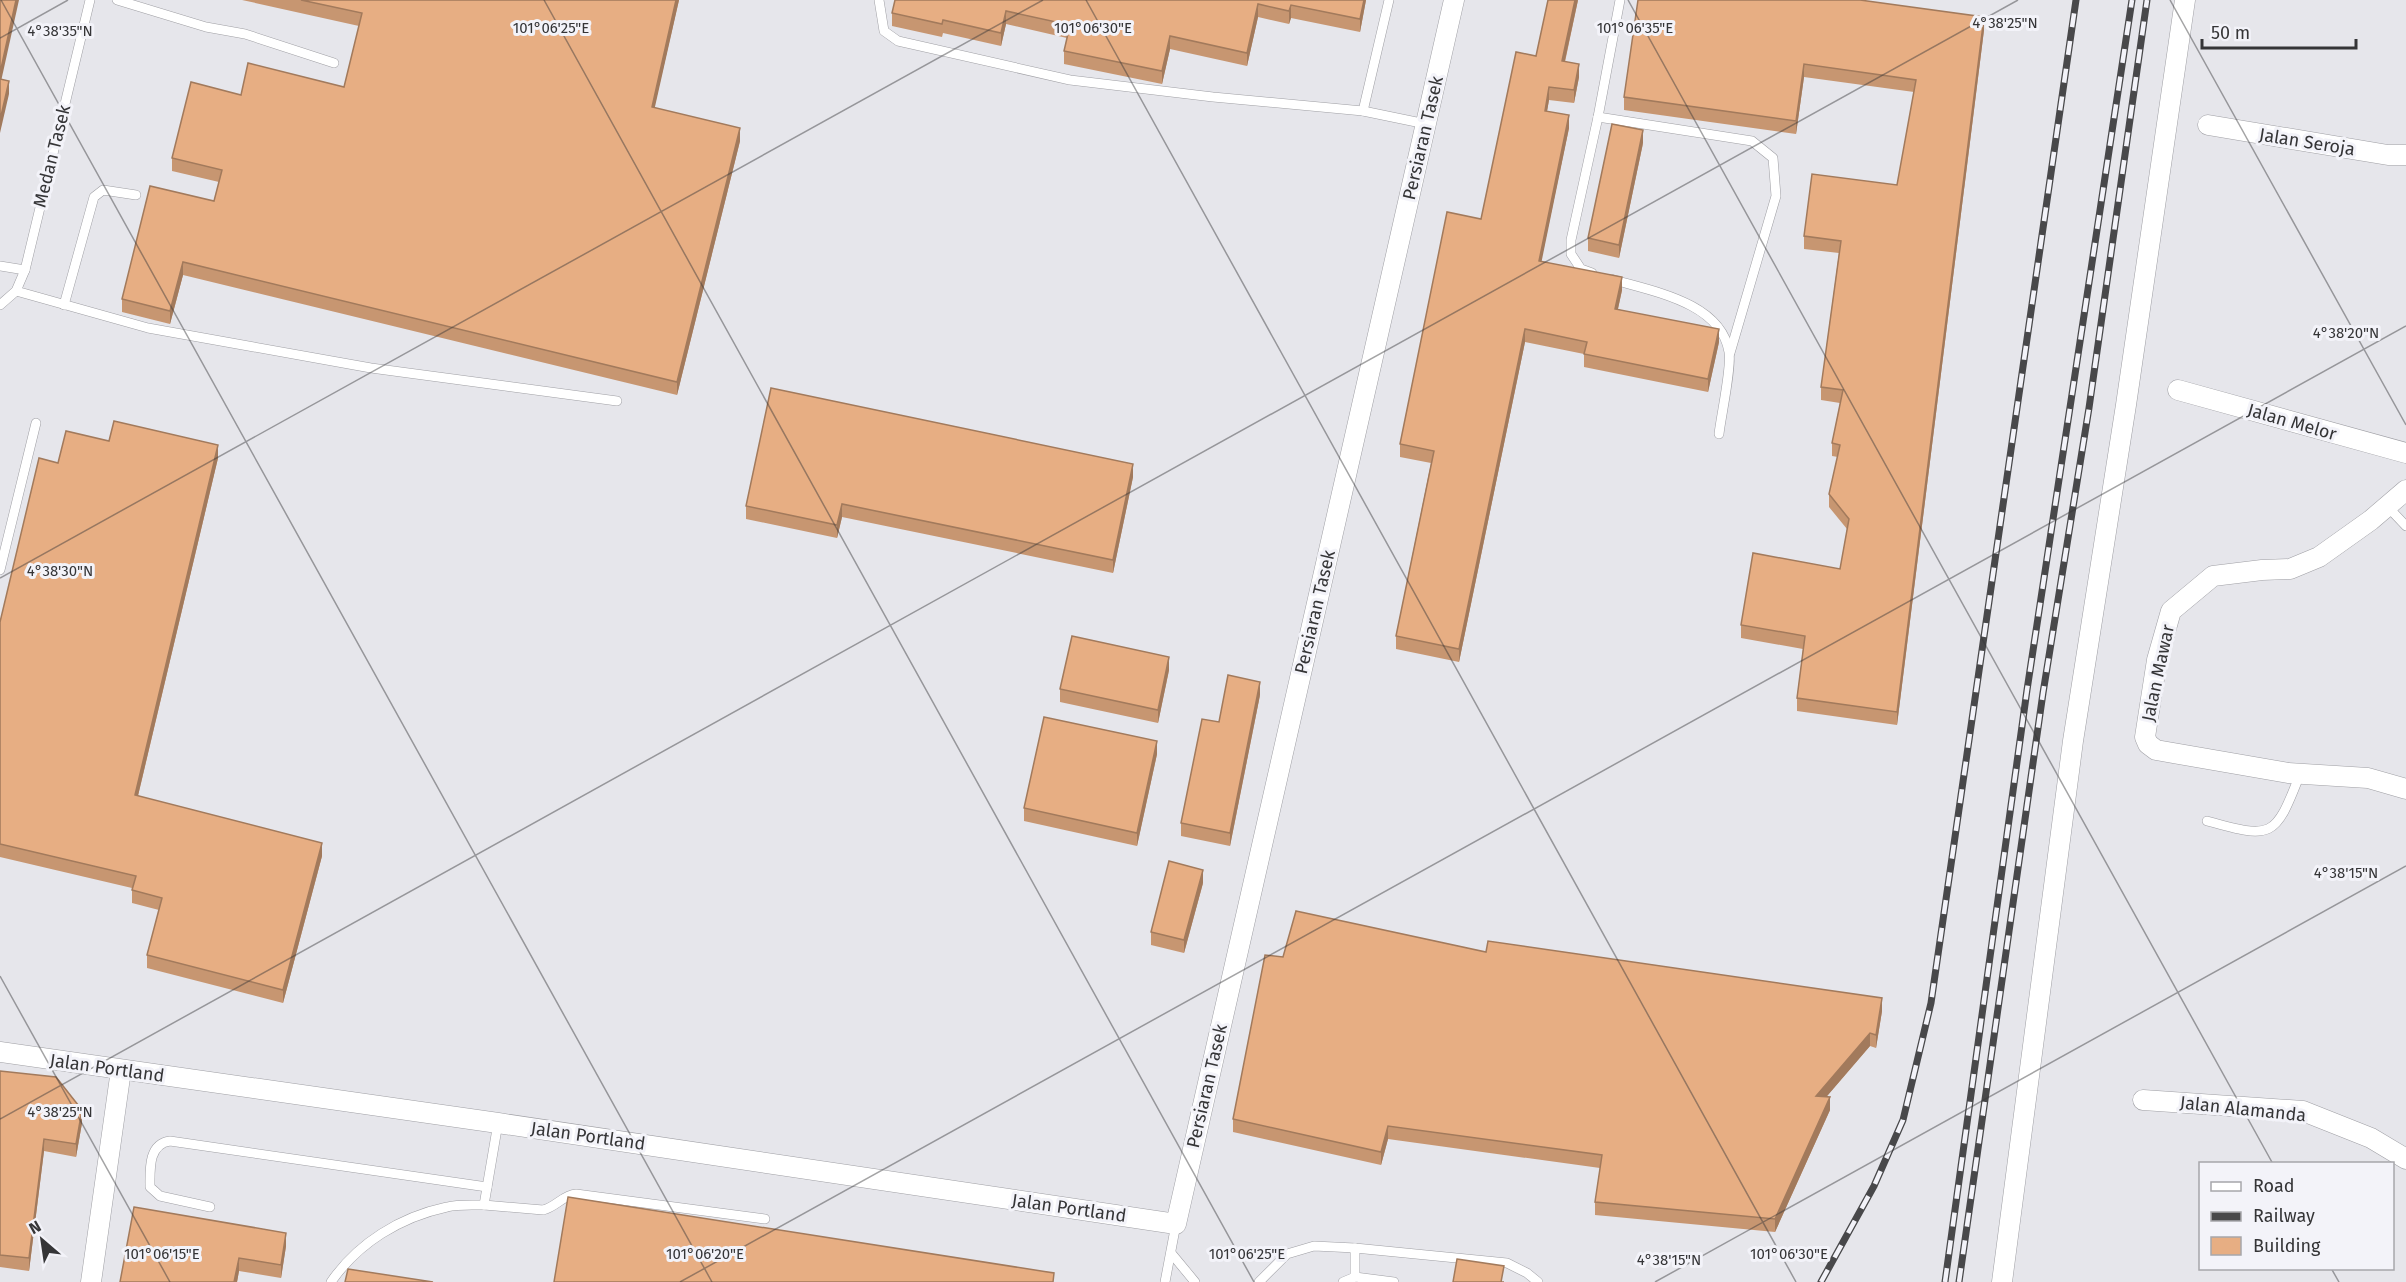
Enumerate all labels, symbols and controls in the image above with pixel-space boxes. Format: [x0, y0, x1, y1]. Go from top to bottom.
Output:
scale bar [2202, 12, 2356, 50]
text: 4°38'25"N [1972, 14, 2038, 32]
text: 101°06'25"E [513, 19, 589, 37]
text: 101°06'30"E [1054, 19, 1132, 37]
text: 101°06'35"E [1597, 19, 1673, 37]
text: 4°38'35"N [27, 22, 93, 40]
text: 50 m [2211, 22, 2250, 44]
street label: Persiaran Tasek [1398, 73, 1448, 202]
street label: Medan Tasek [29, 102, 76, 210]
street label: Jalan Seroja [2257, 124, 2357, 160]
text: 4°38'20"N [2313, 324, 2379, 342]
street label: Jalan Melor [2245, 399, 2339, 445]
street label: Persiaran Tasek [1290, 547, 1340, 676]
text: 4°38'30"N [27, 562, 93, 580]
street label: Jalan Mawar [2137, 622, 2179, 723]
text: 4°38'15"N [2314, 864, 2378, 882]
street label: Persiaran Tasek [1182, 1021, 1232, 1150]
street label: Jalan Portland [48, 1049, 166, 1087]
street label: Jalan Alamanda [2179, 1091, 2307, 1127]
text: 4°38'25"N [27, 1103, 93, 1121]
street label: Jalan Portland [529, 1117, 647, 1155]
legend [2199, 1162, 2394, 1270]
text: Road [2253, 1175, 2295, 1197]
street label: Jalan Portland [1010, 1189, 1128, 1227]
text: Railway [2253, 1205, 2315, 1227]
north arrow [12, 1210, 72, 1270]
text: N [26, 1216, 44, 1238]
text: Building [2253, 1235, 2321, 1257]
text: 101°06'15"E [124, 1245, 200, 1263]
text: 101°06'20"E [666, 1245, 744, 1263]
text: 101°06'25"E [1209, 1245, 1285, 1263]
text: 101°06'30"E [1750, 1245, 1828, 1263]
text: 4°38'15"N [1637, 1251, 1701, 1269]

